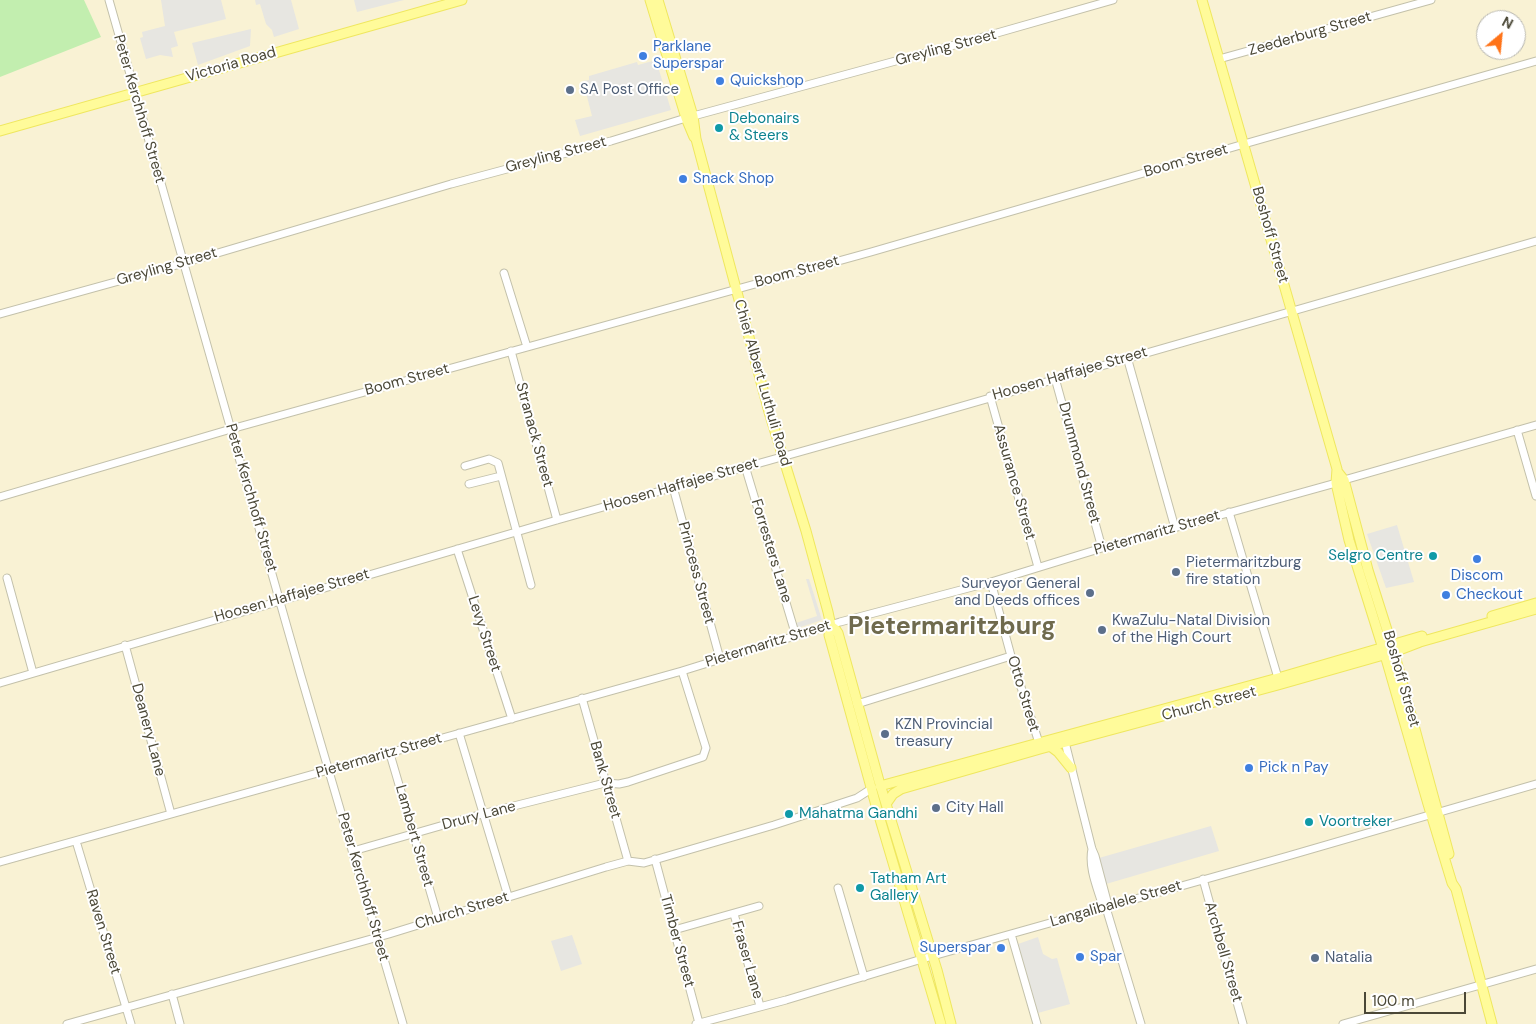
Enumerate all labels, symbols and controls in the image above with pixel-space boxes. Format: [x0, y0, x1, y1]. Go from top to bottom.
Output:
street label: Zeederburg Street [1247, 8, 1373, 60]
north arrow [1476, 10, 1526, 60]
text: N [1499, 12, 1516, 33]
street label: Greyling Street [894, 26, 998, 70]
street label: Peter Kerchhoff Street [109, 33, 169, 185]
place label: Parklane Superspar [653, 38, 724, 73]
street label: Victoria Road [184, 44, 278, 86]
marker: Parklane Superspar [637, 50, 649, 62]
place label: Quickshop [730, 72, 804, 90]
marker: Quickshop [714, 75, 726, 87]
place label: SA Post Office [580, 81, 679, 99]
marker: SA Post Office [564, 84, 576, 96]
place label: Debonairs & Steers [729, 110, 800, 145]
marker: Debonairs & Steers [713, 122, 725, 134]
street label: Greyling Street [504, 133, 608, 177]
street label: Boom Street [1142, 140, 1230, 182]
place label: Snack Shop [693, 170, 774, 188]
marker: Snack Shop [677, 173, 689, 185]
street label: Boshoff Street [1248, 185, 1292, 285]
street label: Greyling Street [115, 244, 219, 290]
street label: Boom Street [753, 252, 841, 292]
street label: Chief Albert Luthuli Road [730, 298, 794, 468]
street label: Hoosen Haffajee Street [990, 343, 1150, 405]
street label: Boom Street [363, 360, 451, 400]
street label: Stranack Street [511, 381, 557, 489]
street label: Drummond Street [1054, 400, 1104, 526]
street label: Peter Kerchhoff Street [221, 422, 281, 574]
street label: Assurance Street [989, 422, 1039, 542]
street label: Hoosen Haffajee Street [601, 454, 761, 516]
street label: Forresters Lane [747, 497, 795, 605]
street label: Pietermaritz Street [1092, 506, 1222, 560]
street label: Princess Street [674, 520, 718, 626]
place label: Selgro Centre [1328, 547, 1423, 565]
marker: Selgro Centre [1427, 550, 1439, 562]
marker: Discom [1471, 553, 1483, 565]
place label: Pietermaritzburg fire station [1186, 554, 1301, 589]
street label: Hoosen Haffajee Street [212, 565, 372, 627]
marker: Pietermaritzburg fire station [1170, 566, 1182, 578]
place label: Discom [1451, 567, 1503, 585]
place label: Surveyor General and Deeds offices [954, 575, 1080, 610]
place label: Checkout [1456, 586, 1523, 604]
marker: Surveyor General and Deeds offices [1084, 587, 1096, 599]
marker: Checkout [1440, 589, 1452, 601]
street label: Levy Street [463, 594, 505, 674]
district label: Pietermaritzburg [848, 612, 1056, 642]
place label: KwaZulu-Natal Division of the High Court [1112, 612, 1270, 647]
street label: Pietermaritz Street [703, 616, 833, 672]
marker: KwaZulu-Natal Division of the High Court [1096, 624, 1108, 636]
street label: Boshoff Street [1379, 629, 1423, 729]
street label: Otto Street [1003, 654, 1043, 734]
street label: Deanery Lane [127, 682, 169, 778]
street label: Church Street [1160, 683, 1258, 725]
place label: KZN Provincial treasury [895, 716, 993, 751]
marker: KZN Provincial treasury [879, 728, 891, 740]
street label: Pietermaritz Street [314, 729, 444, 783]
street label: Bank Street [585, 739, 625, 821]
place label: Pick n Pay [1259, 759, 1329, 777]
marker: Pick n Pay [1243, 762, 1255, 774]
street label: Lambert Street [391, 783, 437, 889]
street label: Drury Lane [440, 798, 518, 834]
place label: City Hall [946, 799, 1004, 817]
marker: City Hall [930, 802, 942, 814]
place label: Mahatma Gandhi [799, 805, 918, 823]
marker: Mahatma Gandhi [783, 808, 795, 820]
street label: Peter Kerchhoff Street [333, 811, 393, 963]
place label: Voortreker [1319, 813, 1392, 831]
marker: Voortreker [1303, 816, 1315, 828]
place label: Tatham Art Gallery [870, 870, 947, 905]
street label: Langalibalele Street [1048, 877, 1184, 931]
marker: Tatham Art Gallery [854, 882, 866, 894]
street label: Raven Street [82, 887, 124, 977]
street label: Church Street [413, 888, 511, 934]
street label: Timber Street [656, 893, 698, 989]
street label: Archbell Street [1200, 900, 1246, 1004]
street label: Fraser Lane [727, 919, 767, 1001]
place label: Superspar [920, 939, 991, 957]
marker: Superspar [995, 942, 1007, 954]
place label: Spar [1090, 948, 1122, 966]
place label: Natalia [1325, 949, 1372, 967]
marker: Spar [1074, 951, 1086, 963]
marker: Natalia [1309, 952, 1321, 964]
scale bar [1366, 982, 1468, 1014]
text: 100 m [1372, 991, 1415, 1011]

